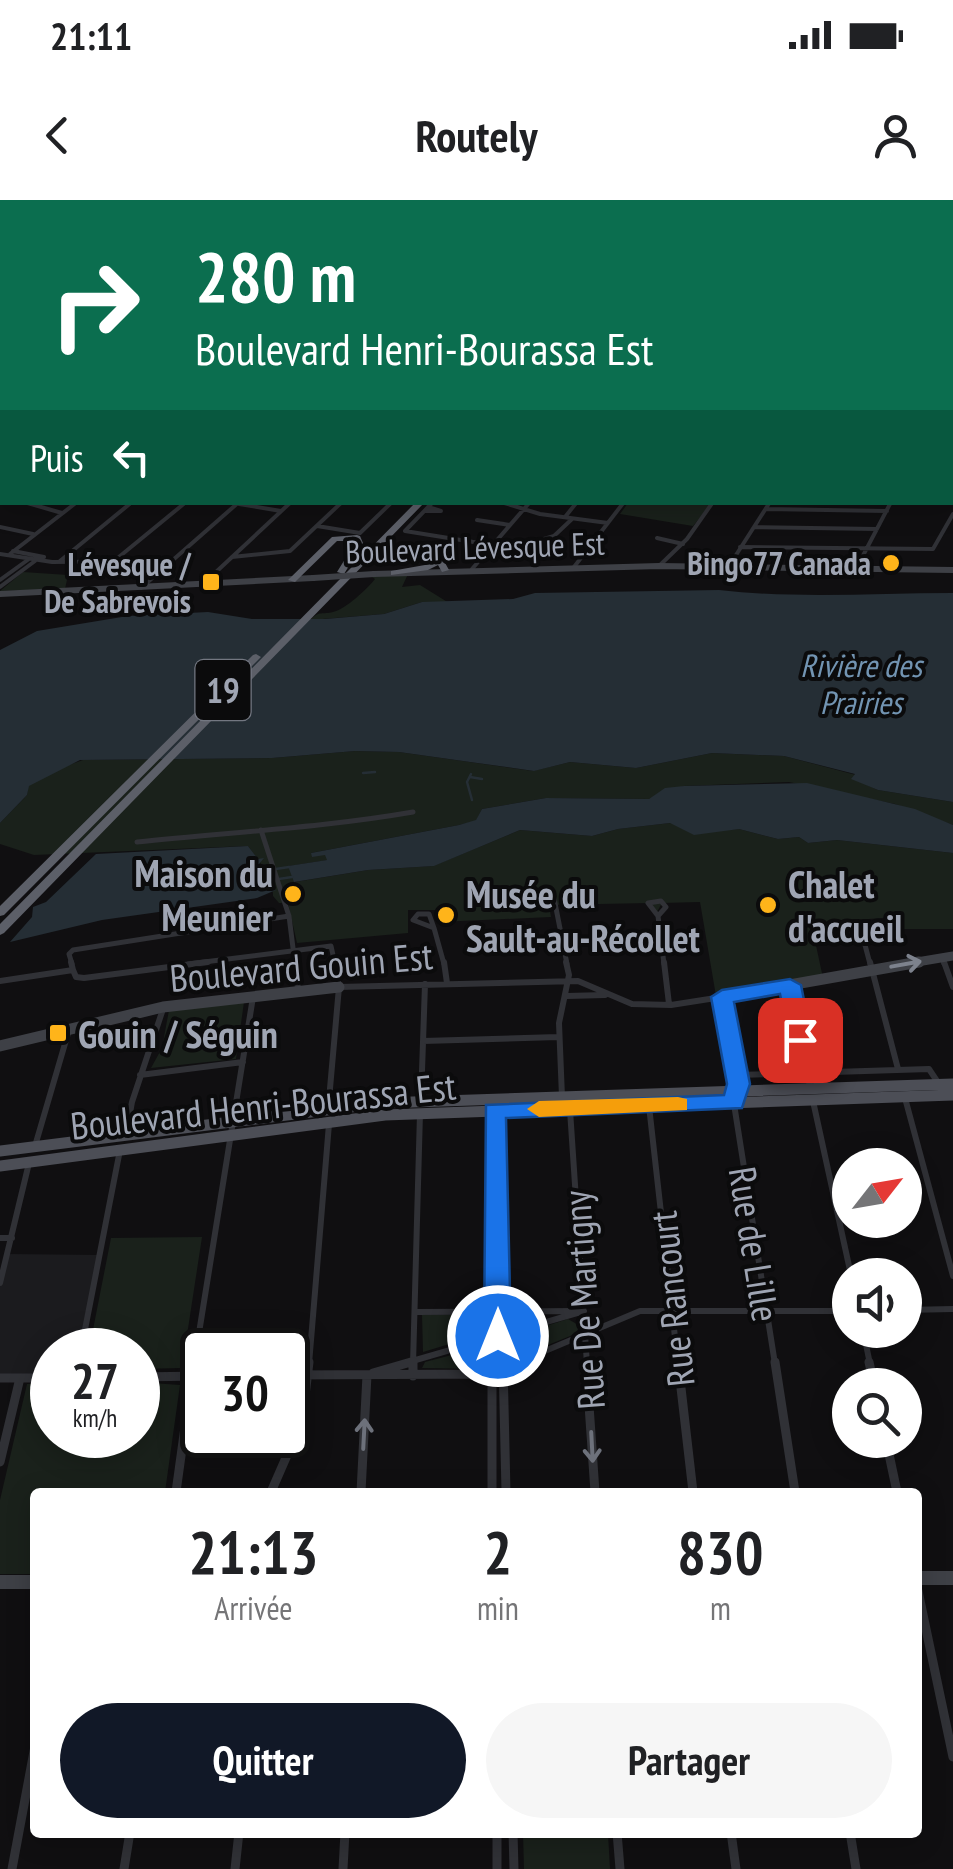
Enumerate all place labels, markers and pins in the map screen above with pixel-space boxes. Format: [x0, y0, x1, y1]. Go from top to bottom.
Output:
place label: Bingo77 Canada [687, 542, 871, 584]
place label: Lévesque / De Sabrevois [44, 543, 192, 622]
marker: Bingo77 Canada [880, 552, 902, 574]
marker: Lévesque / De Sabrevois [200, 571, 222, 593]
place label: Maison du Meunier [135, 848, 274, 941]
place label: Chalet d'accueil [788, 859, 904, 952]
place label: Musée du Sault-au-Récollet [466, 869, 700, 962]
marker: Maison du Meunier [282, 883, 304, 905]
marker: Chalet d'accueil [757, 894, 779, 916]
marker: Musée du Sault-au-Récollet [435, 904, 457, 926]
pin [758, 998, 843, 1083]
place label: Gouin / Séguin [78, 1009, 278, 1058]
marker: Gouin / Séguin [47, 1022, 69, 1044]

